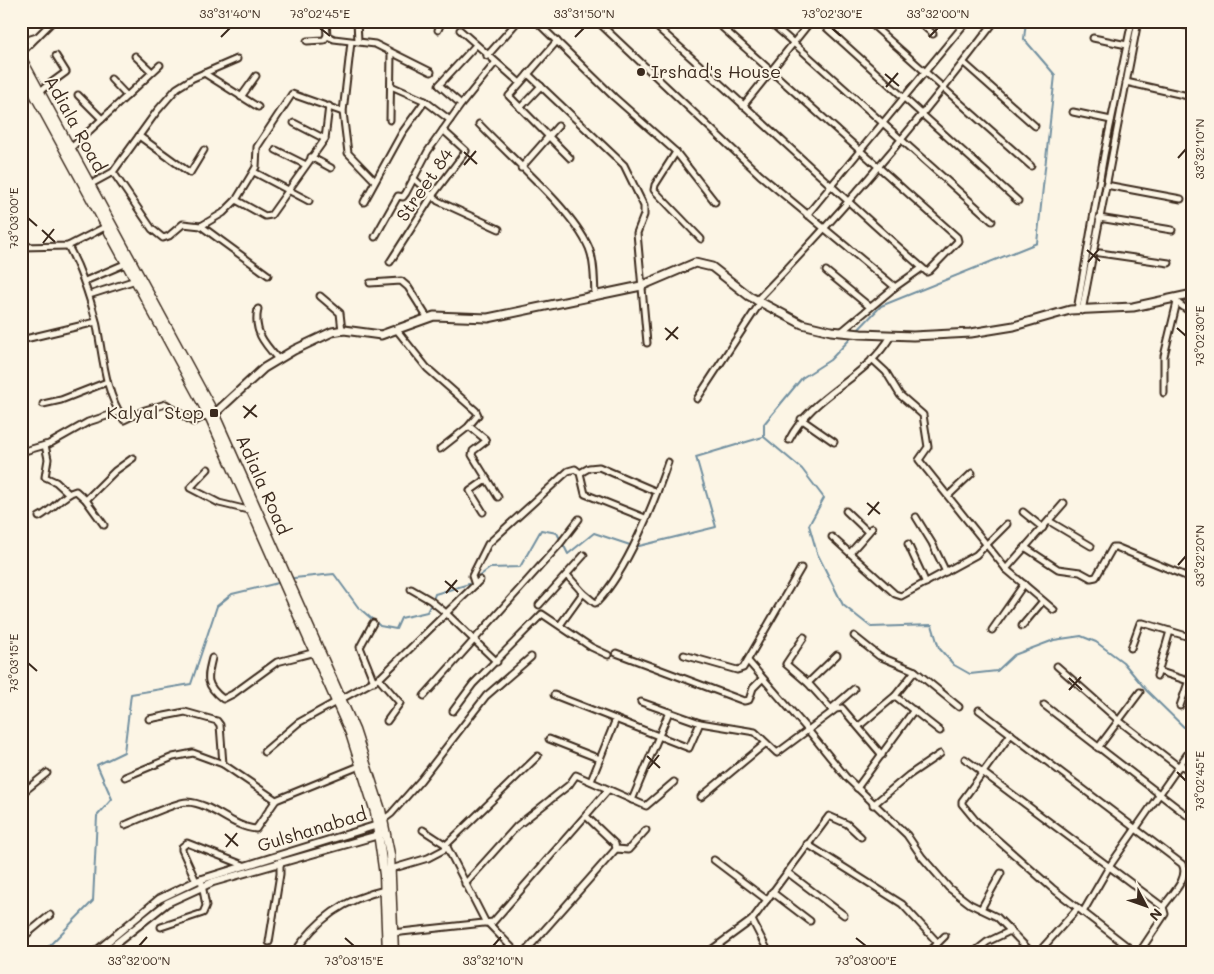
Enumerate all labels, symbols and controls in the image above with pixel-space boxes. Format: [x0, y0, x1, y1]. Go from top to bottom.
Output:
text: 33°31'40"N [199, 5, 261, 21]
text: 73°02'45"E [290, 5, 350, 21]
text: 33°31'50"N [553, 5, 615, 21]
text: 73°02'30"E [802, 5, 862, 21]
text: 33°32'00"N [907, 5, 969, 21]
place label: Irshad's House [651, 59, 781, 83]
marker: Irshad's House [635, 66, 647, 78]
street label: Adiala Road [39, 71, 112, 176]
text: 33°32'10"N [1191, 119, 1207, 179]
street label: Street 84 [390, 143, 458, 226]
text: 73°03'00"E [5, 187, 21, 249]
text: 73°02'30"E [1191, 306, 1207, 366]
place label: Kalyal Stop [107, 400, 204, 424]
marker: Kalyal Stop [208, 407, 220, 419]
street label: Adiala Road [231, 431, 297, 538]
text: 33°32'20"N [1191, 525, 1207, 587]
text: 73°03'15"E [5, 633, 21, 692]
text: 73°02'45"E [1191, 751, 1207, 811]
street label: Gulshanabad [254, 801, 369, 857]
north arrow [1122, 882, 1172, 932]
text: N [1146, 905, 1167, 925]
text: 33°32'00"N [108, 952, 170, 968]
text: 73°03'15"E [325, 952, 384, 968]
text: 33°32'10"N [463, 952, 523, 968]
text: 73°03'00"E [835, 952, 897, 968]

